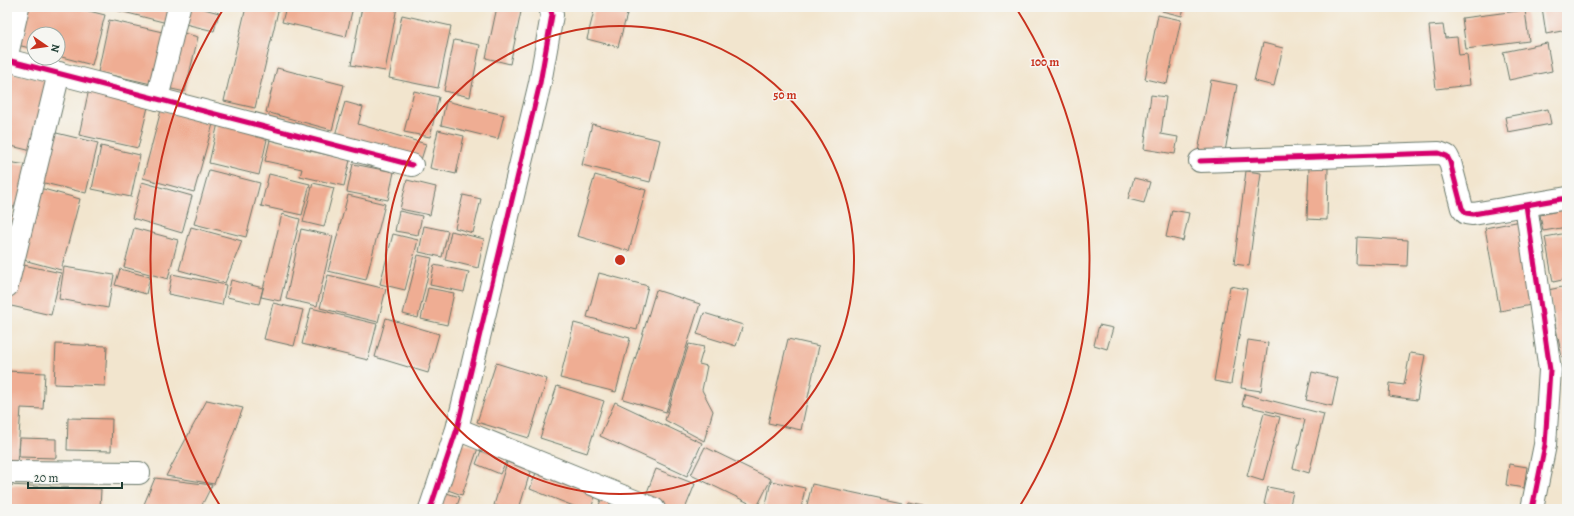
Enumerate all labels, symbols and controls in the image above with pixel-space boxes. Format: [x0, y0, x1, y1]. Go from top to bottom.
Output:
north arrow [26, 26, 66, 66]
text: N [47, 43, 63, 54]
text: 100 m [1031, 54, 1059, 70]
text: 50 m [773, 87, 797, 103]
centre of rings [613, 253, 627, 267]
scale bar [28, 464, 122, 490]
text: 20 m [34, 470, 58, 486]

